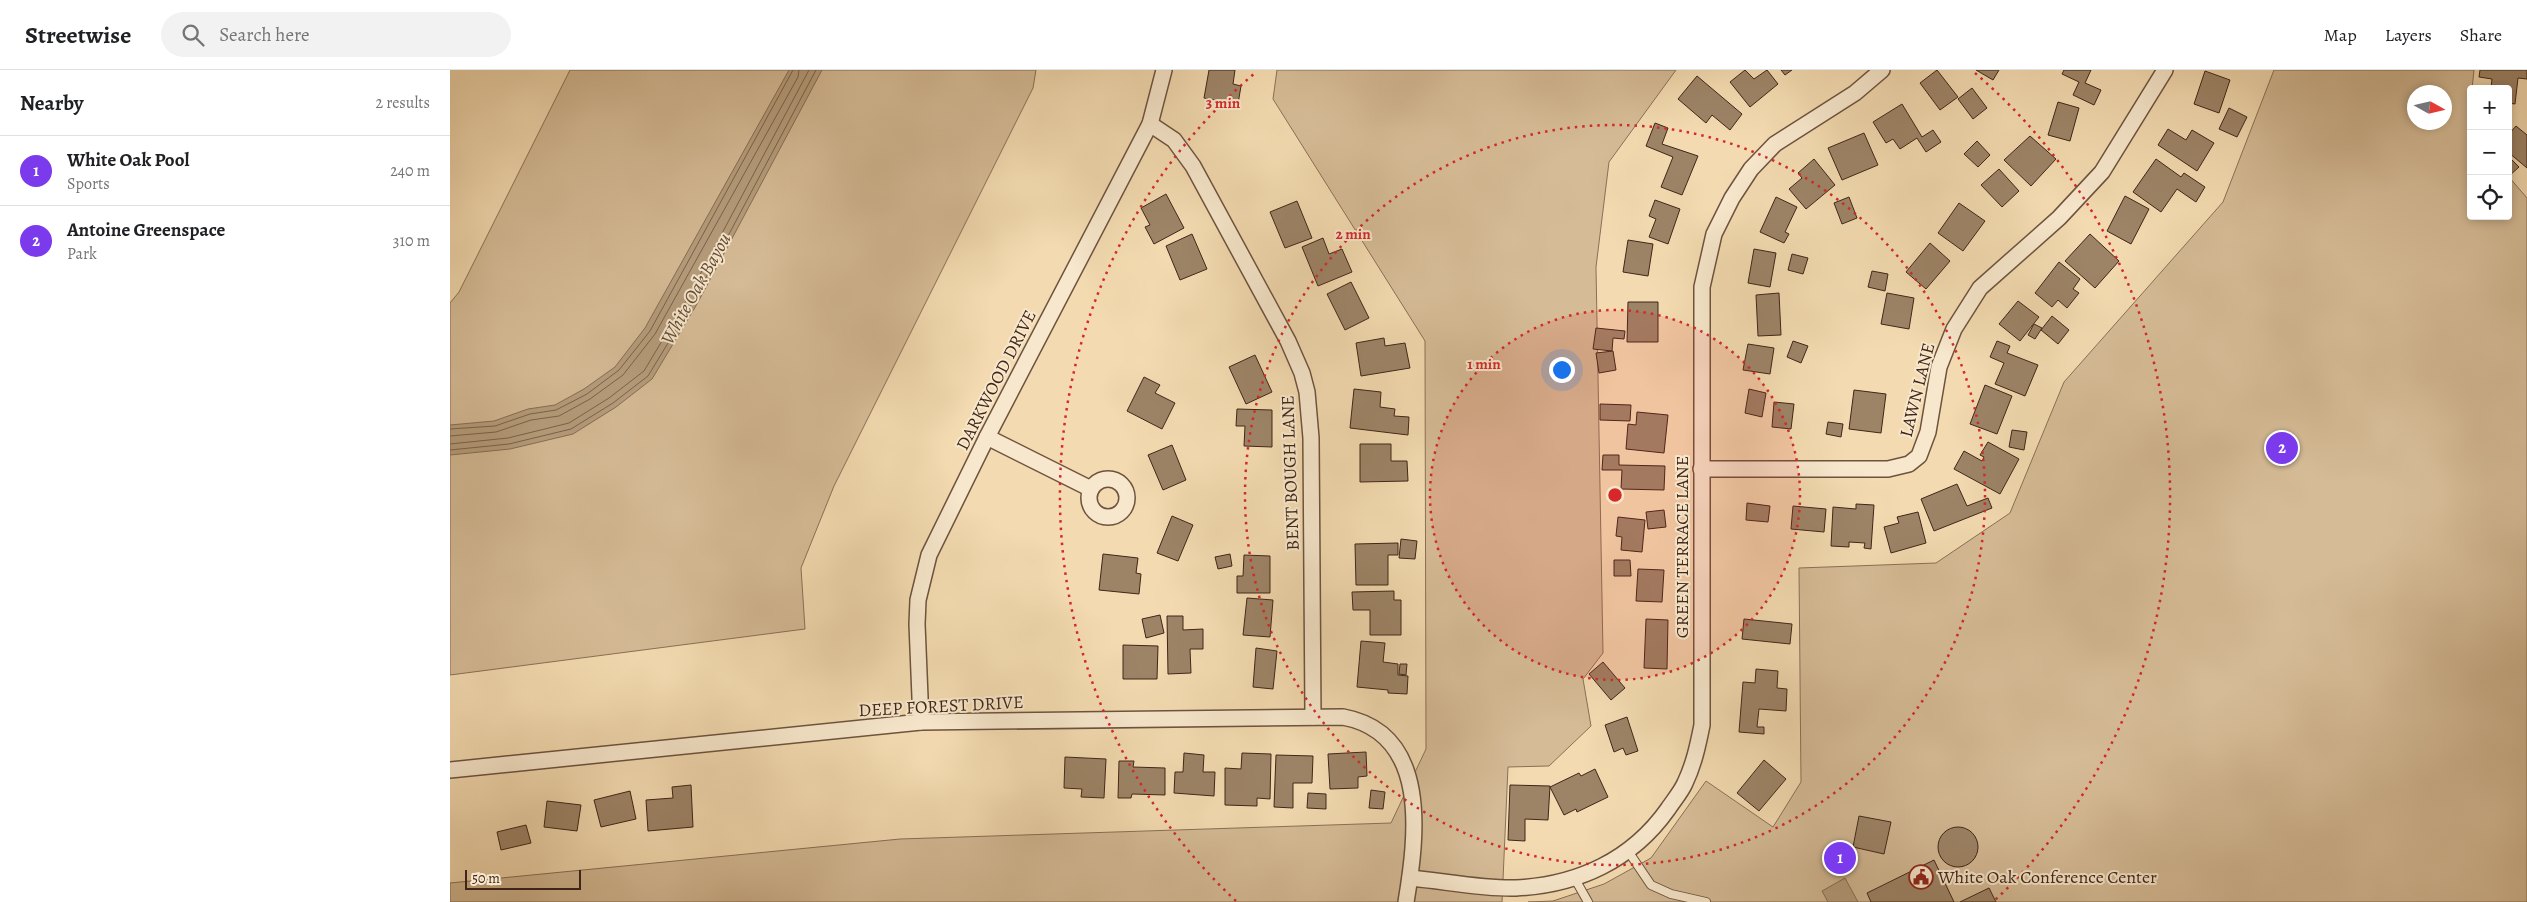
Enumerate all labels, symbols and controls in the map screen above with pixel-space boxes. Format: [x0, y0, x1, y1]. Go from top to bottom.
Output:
search box [161, 12, 511, 57]
text: Streetwise [25, 19, 131, 51]
icon: search [179, 21, 207, 49]
text: Search here [219, 22, 310, 48]
text: Map [2324, 23, 2357, 47]
text: Layers [2385, 23, 2432, 47]
text: Share [2460, 23, 2502, 47]
north arrow [2407, 85, 2452, 130]
map controls [2467, 85, 2512, 220]
button: + [2467, 85, 2512, 130]
text: Nearby [20, 89, 83, 117]
text: 2 results [375, 92, 430, 114]
text: 3 min [1206, 93, 1241, 113]
button: − [2467, 130, 2512, 175]
text: White Oak Pool [67, 147, 189, 173]
text: 1 [33, 160, 39, 182]
text: 240 m [390, 160, 430, 182]
text: Sports [67, 173, 110, 195]
button: locate [2467, 175, 2512, 220]
text: Antoine Greenspace [67, 217, 225, 243]
text: 2 min [1335, 224, 1371, 244]
water label: White Oak Bayou [655, 229, 737, 349]
text: 2 [32, 230, 40, 252]
text: 310 m [393, 230, 430, 252]
text: Park [67, 243, 97, 265]
street label: DARKWOOD DRIVE [950, 306, 1042, 454]
street label: LAWN LANE [1894, 340, 1940, 440]
text: 1 min [1467, 354, 1501, 374]
your location [1549, 357, 1575, 383]
street label: BENT BOUGH LANE [1275, 395, 1305, 551]
pin: 2 [2266, 429, 2298, 467]
street label: GREEN TERRACE LANE [1670, 456, 1694, 638]
centre of rings [1606, 486, 1624, 504]
street label: DEEP FOREST DRIVE [858, 690, 1024, 722]
pin: 1 [1824, 839, 1856, 877]
public building icon: White Oak Conference Center [1908, 864, 1934, 890]
place label: White Oak Conference Center [1937, 865, 2157, 889]
scale bar [465, 867, 581, 890]
text: 50 m [472, 869, 500, 888]

